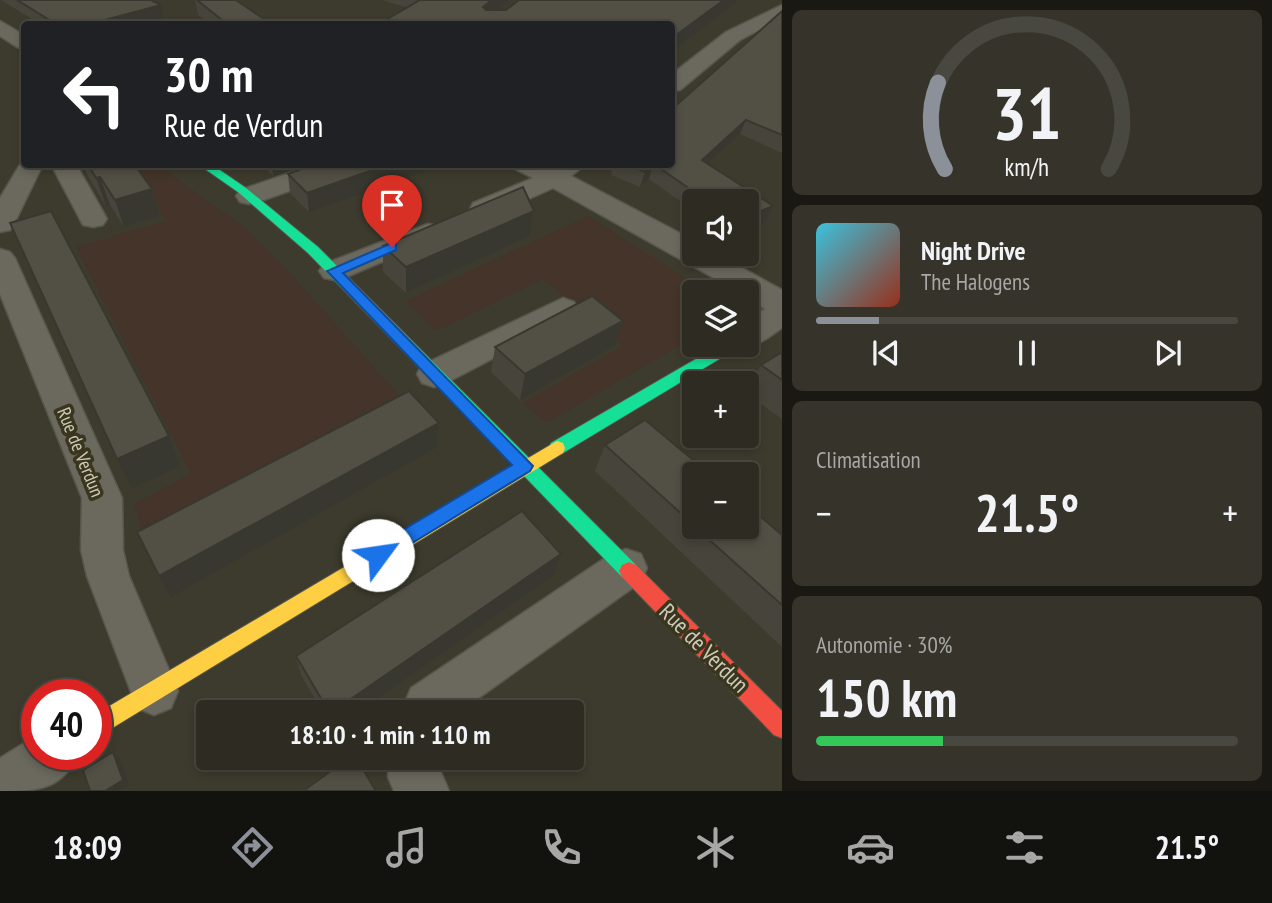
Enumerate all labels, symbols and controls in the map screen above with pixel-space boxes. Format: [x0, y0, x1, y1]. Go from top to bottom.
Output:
text: 30 m [164, 42, 253, 106]
icon: left [49, 49, 140, 140]
text: 31 [992, 65, 1062, 159]
text: Rue de Verdun [164, 104, 323, 146]
text: km/h [1005, 150, 1049, 182]
pin [362, 175, 422, 247]
icon: arrive [373, 186, 411, 224]
map controls [682, 189, 759, 539]
button: sound [682, 189, 759, 266]
text: Night Drive [921, 234, 1026, 267]
text: The Halogens [921, 267, 1030, 296]
button: layers [682, 280, 759, 357]
icon: previous [867, 334, 905, 372]
icon: pause [1008, 334, 1046, 372]
icon: next [1149, 334, 1187, 372]
button: + [682, 371, 759, 448]
street label: Rue de Verdun [52, 404, 110, 500]
text: Climatisation [816, 445, 921, 474]
button: − [682, 462, 759, 539]
text: 21.5° [975, 479, 1079, 546]
text: − [816, 488, 832, 537]
text: + [1222, 488, 1238, 537]
position arrow [341, 518, 415, 592]
street label: Rue de Verdun [654, 597, 755, 698]
text: Autonomie · 30% [816, 630, 952, 659]
text: 150 km [816, 664, 957, 731]
speed limit sign: 40 [21, 679, 112, 770]
text: 18:10 · 1 min · 110 m [290, 718, 490, 751]
icon: directions [228, 823, 277, 872]
icon: music [382, 823, 431, 872]
icon: phone [537, 823, 586, 872]
icon: climate [691, 823, 740, 872]
icon: car [846, 823, 895, 872]
icon: filters [1000, 823, 1049, 872]
text: 18:09 [53, 826, 122, 868]
text: 21.5° [1155, 826, 1219, 868]

